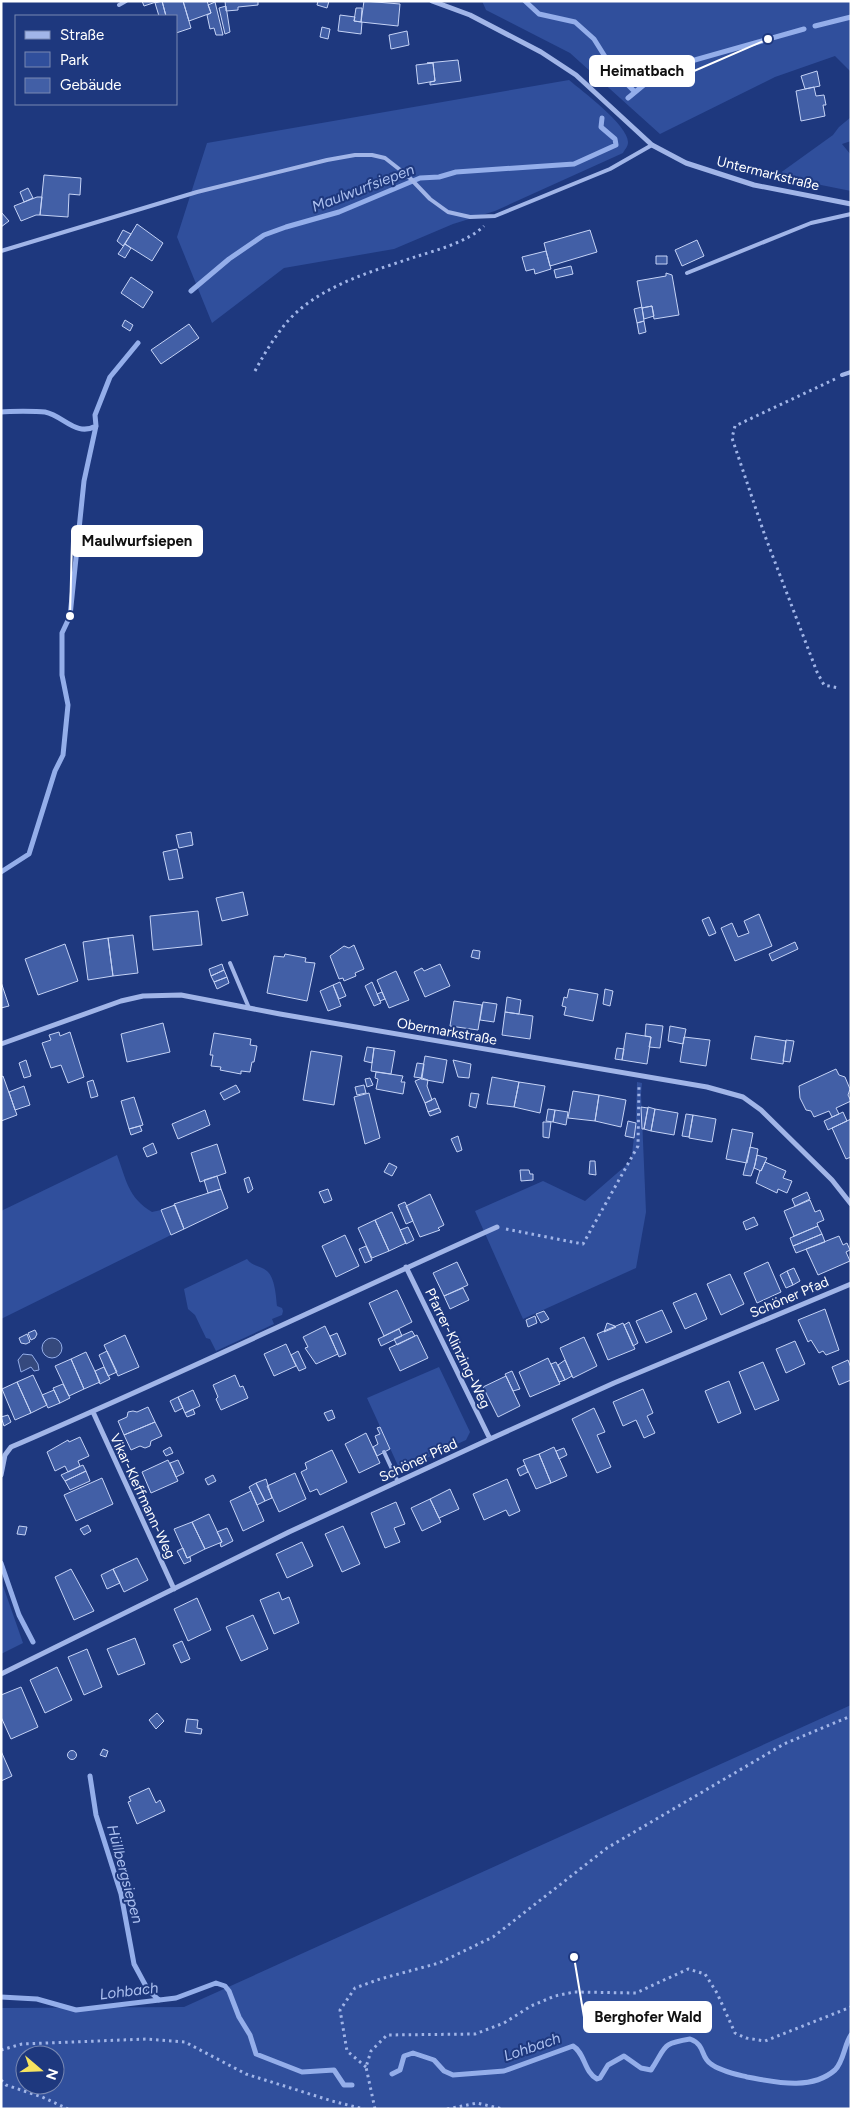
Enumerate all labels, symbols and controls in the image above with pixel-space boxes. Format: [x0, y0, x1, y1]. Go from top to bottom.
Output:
legend [15, 15, 178, 105]
text: Straße [60, 26, 104, 44]
text: Park [60, 51, 89, 69]
callout: Heimatbach [590, 56, 694, 86]
text: Heimatbach [600, 62, 684, 80]
text: Gebäude [60, 76, 121, 94]
street label: Untermarkstraße [715, 153, 821, 195]
water label: Maulwurfsiepen [309, 160, 417, 216]
callout: Maulwurfsiepen [72, 526, 202, 556]
text: Maulwurfsiepen [82, 532, 192, 550]
street label: Obermarkstraße [396, 1014, 499, 1049]
street label: Schöner Pfad [747, 1273, 831, 1322]
street label: Pfarrer-Klinzing-Weg [421, 1285, 494, 1411]
street label: Vikar-Kleffmann-Weg [106, 1431, 179, 1562]
street label: Schöner Pfad [376, 1435, 460, 1486]
water label: Hüllbergsiepen [103, 1823, 147, 1925]
water label: Lohbach [99, 1978, 159, 2004]
callout: Berghofer Wald [584, 2002, 711, 2032]
text: Berghofer Wald [594, 2008, 702, 2026]
water label: Lohbach [501, 2029, 563, 2065]
north arrow [15, 2045, 65, 2095]
text: N [42, 2066, 62, 2082]

